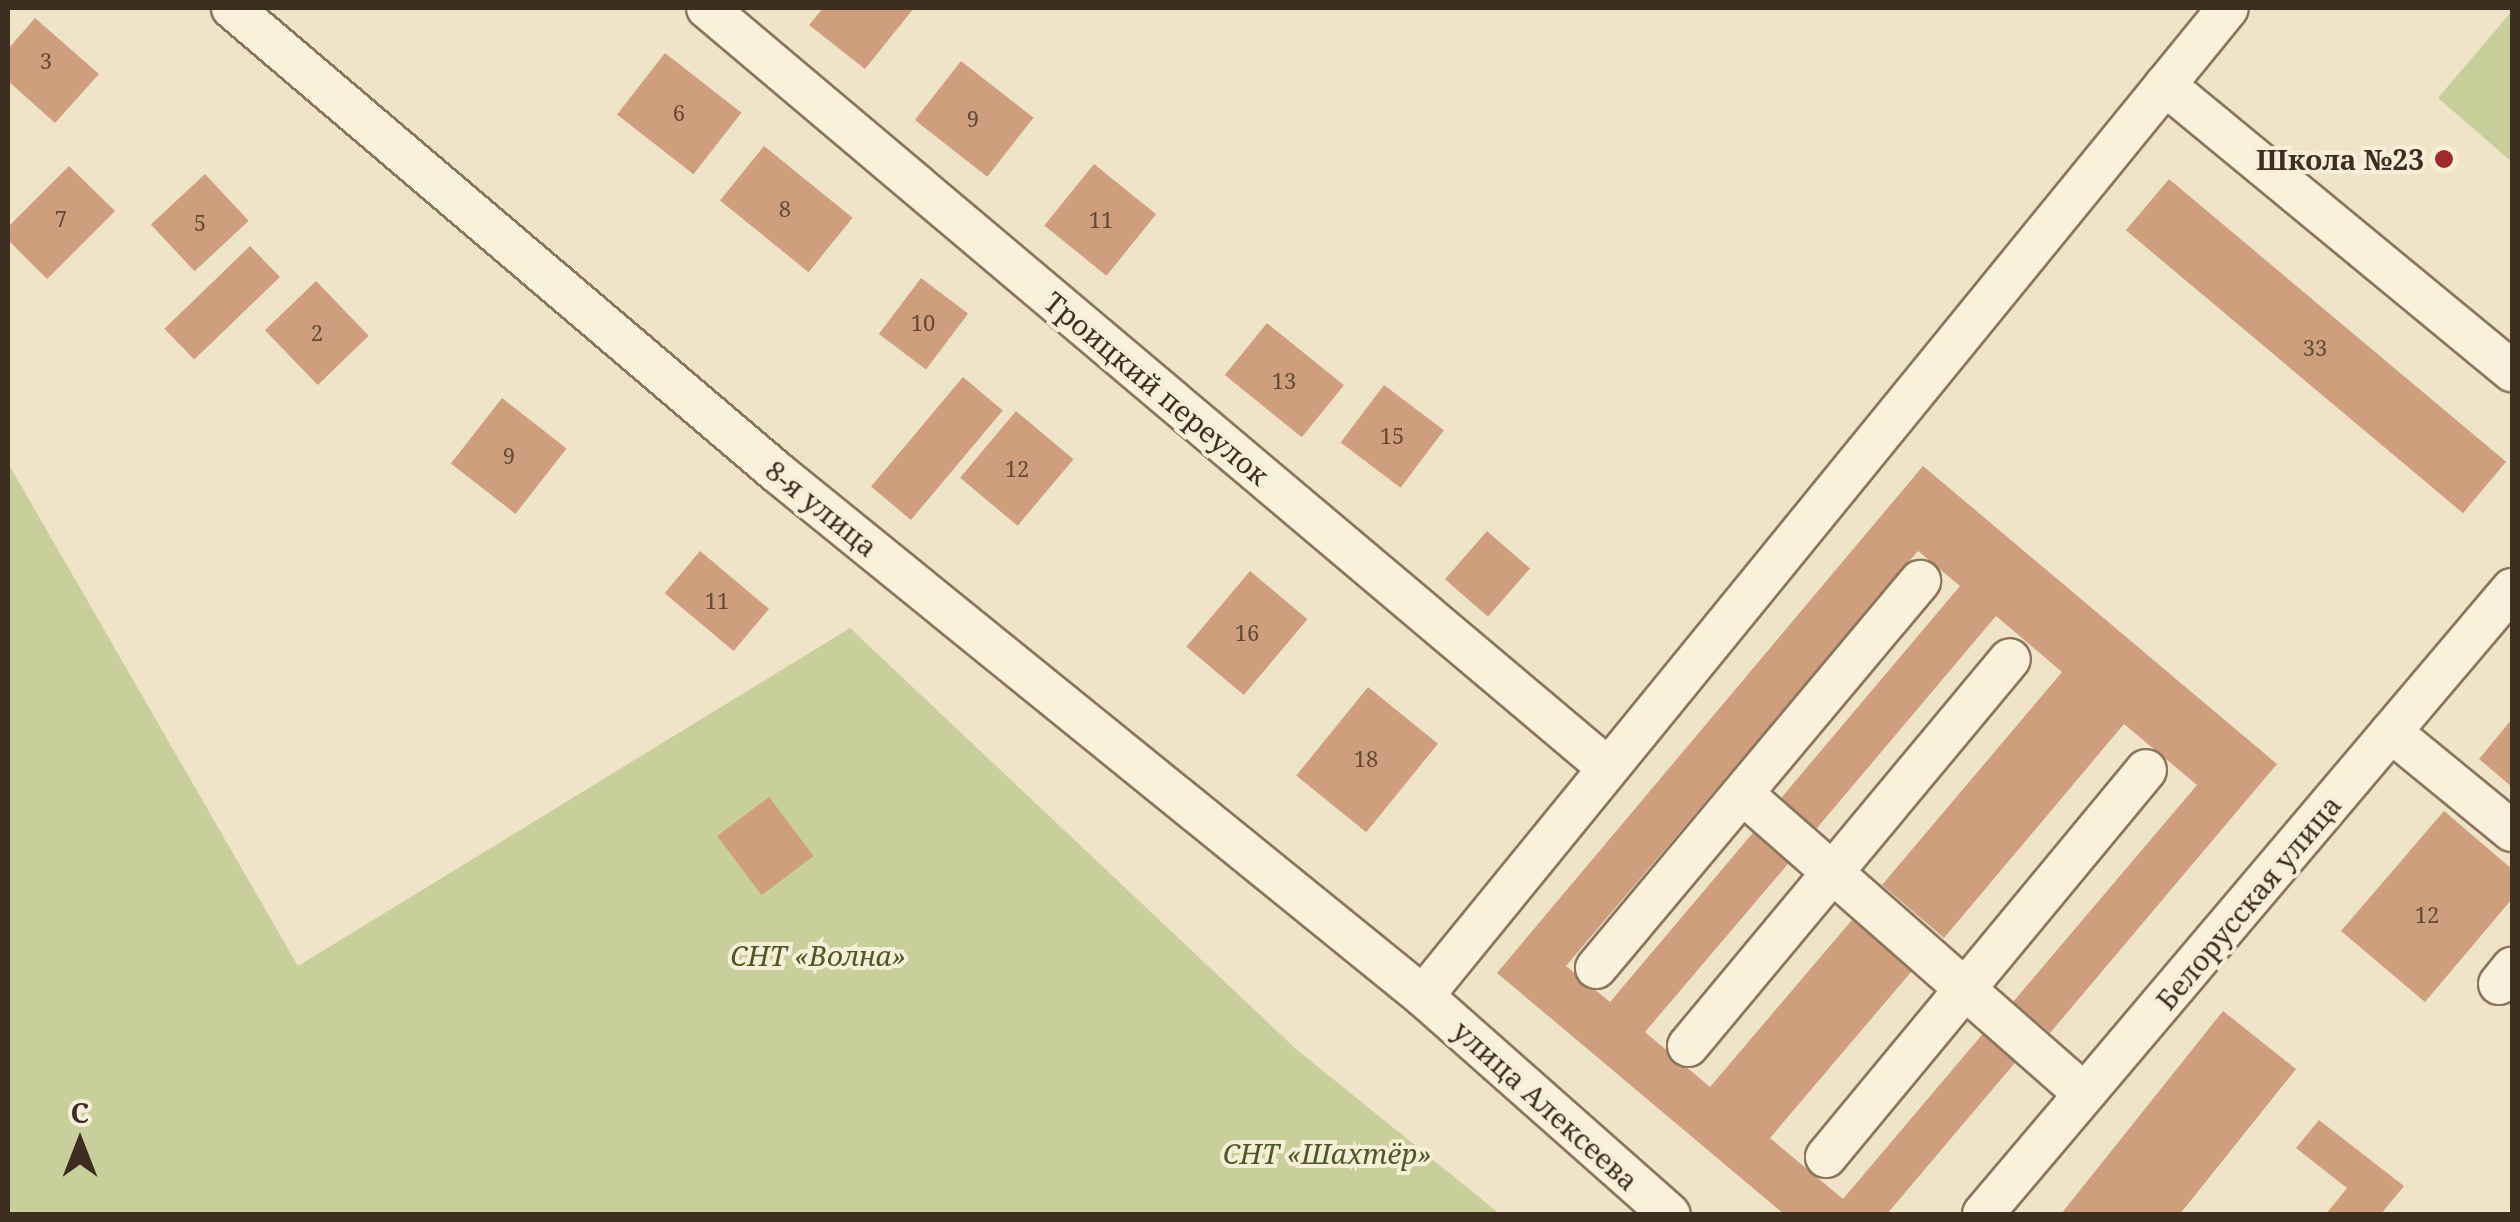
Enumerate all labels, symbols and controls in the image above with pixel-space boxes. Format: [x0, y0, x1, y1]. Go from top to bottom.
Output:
house number: 3 [40, 48, 52, 74]
house number: 6 [673, 100, 685, 126]
house number: 9 [967, 106, 979, 132]
place label: Школа №23 [2256, 142, 2424, 176]
marker: Школа №23 [2433, 148, 2455, 170]
house number: 8 [779, 196, 791, 222]
house number: 7 [55, 206, 67, 232]
house number: 11 [1089, 207, 1113, 233]
house number: 5 [194, 210, 206, 236]
street label: Троицкий переулок [1038, 284, 1276, 492]
house number: 10 [911, 310, 935, 336]
house number: 2 [311, 320, 323, 346]
house number: 33 [2303, 335, 2327, 361]
house number: 13 [1272, 368, 1296, 394]
house number: 15 [1380, 423, 1404, 449]
house number: 9 [503, 443, 515, 469]
street label: 8-я улица [759, 453, 885, 563]
house number: 12 [1005, 456, 1029, 482]
house number: 11 [705, 588, 729, 614]
house number: 16 [1235, 620, 1259, 646]
house number: 18 [1354, 746, 1378, 772]
street label: Белорусская улица [2149, 788, 2347, 1016]
house number: 12 [2415, 902, 2439, 928]
park label: СНТ «Волна» [730, 938, 906, 972]
street label: улица Алексеева [1447, 1013, 1645, 1197]
north arrow [30, 1092, 130, 1192]
text: С [71, 1093, 89, 1131]
park label: СНТ «Шахтёр» [1222, 1136, 1432, 1170]

